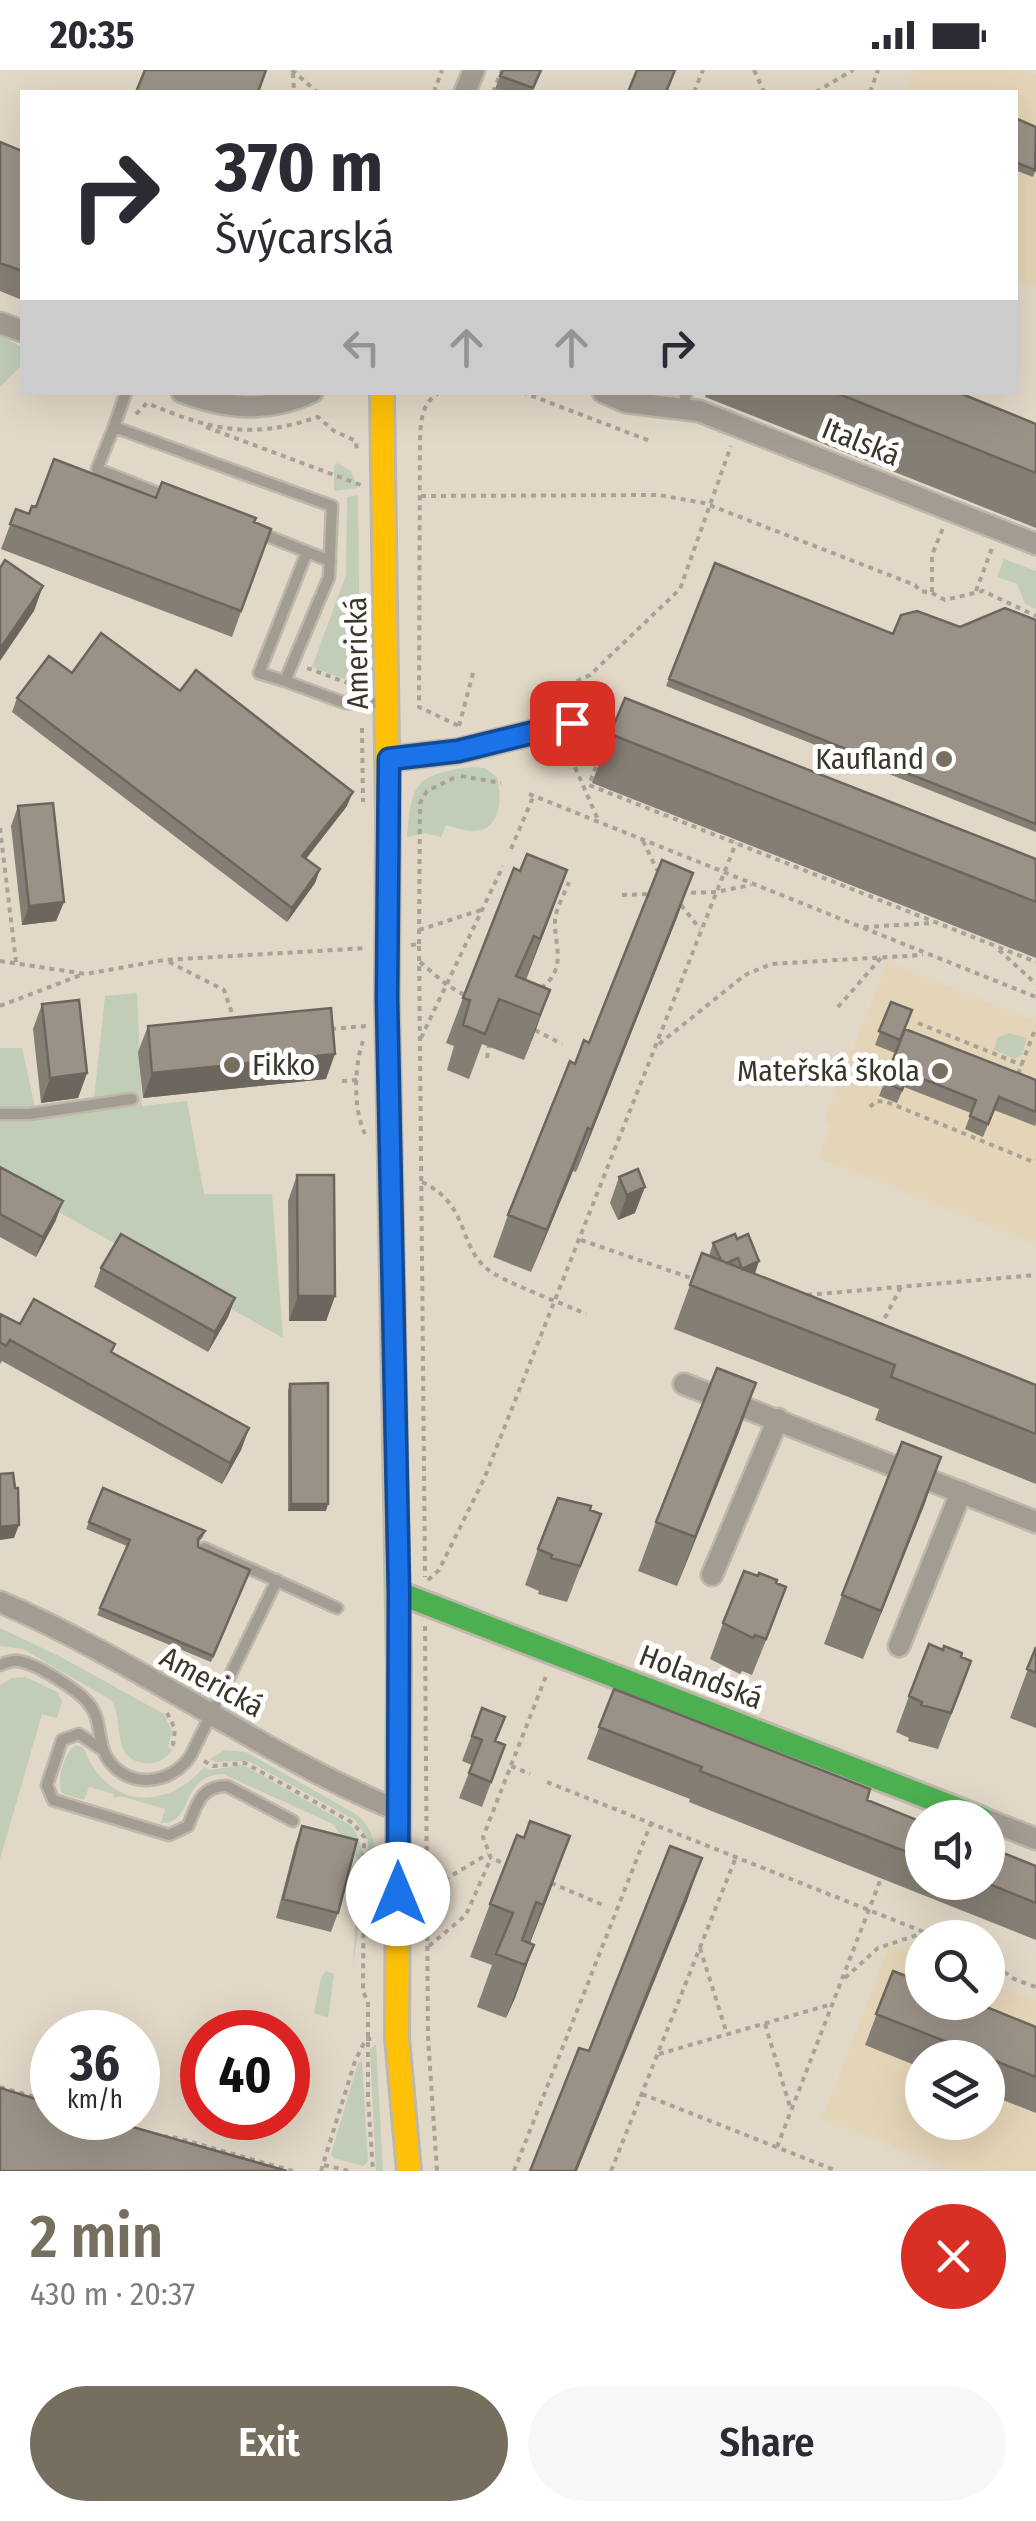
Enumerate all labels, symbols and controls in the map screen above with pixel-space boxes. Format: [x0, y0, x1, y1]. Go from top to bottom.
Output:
text: 20:35 [50, 12, 134, 58]
text: 370 m [215, 126, 383, 210]
icon: right [50, 130, 180, 260]
text: Švýcarská [215, 211, 394, 265]
icon: left [334, 320, 389, 375]
icon: ahead [439, 320, 494, 375]
icon: ahead [544, 320, 599, 375]
icon: right [649, 320, 704, 375]
street label: Italská [817, 410, 905, 474]
street label: Americká [338, 596, 376, 710]
pin [530, 681, 615, 766]
icon: arrive [545, 696, 600, 751]
place label: Kaufland [815, 741, 924, 777]
marker: Kaufland [933, 748, 955, 770]
place label: Fikko [252, 1047, 315, 1083]
place label: Mateřská škola [737, 1053, 920, 1089]
marker: Fikko [221, 1054, 243, 1076]
marker: Mateřská škola [929, 1060, 951, 1082]
street label: Holandská [634, 1637, 768, 1717]
street label: Americká [154, 1639, 270, 1725]
map controls [905, 1800, 1005, 2140]
button: sound [905, 1800, 1005, 1900]
position arrow [346, 1842, 450, 1946]
button: search [905, 1920, 1005, 2020]
speed limit sign: 40 [180, 2010, 310, 2140]
text: 36 [70, 2033, 120, 2093]
button: layers [905, 2040, 1005, 2140]
text: km/h [67, 2085, 123, 2115]
text: 2 min [30, 2201, 163, 2273]
button: close [901, 2204, 1006, 2309]
text: 430 m · 20:37 [30, 2275, 195, 2313]
button: Exit [30, 2386, 508, 2501]
button: Share [528, 2386, 1006, 2501]

